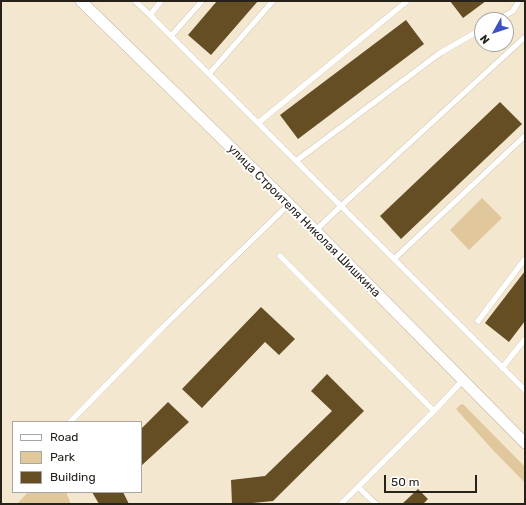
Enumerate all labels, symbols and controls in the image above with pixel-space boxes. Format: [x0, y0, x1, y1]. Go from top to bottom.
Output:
north arrow [474, 12, 514, 52]
text: N [478, 32, 493, 46]
street label: улица Строителя Николая Шишкина [225, 142, 383, 300]
legend [12, 421, 142, 493]
text: Road [50, 430, 78, 444]
text: Park [50, 450, 75, 464]
scale bar [386, 467, 479, 493]
text: Building [50, 470, 96, 484]
text: 50 m [391, 475, 419, 489]

